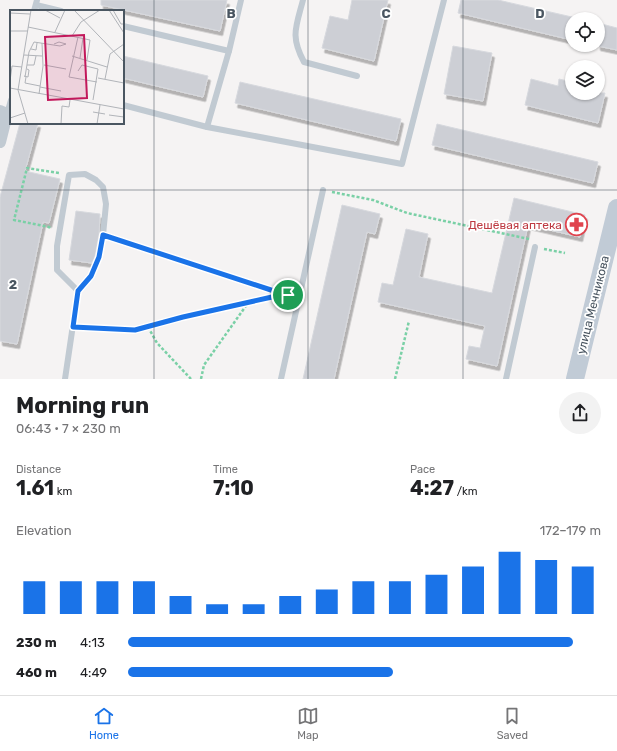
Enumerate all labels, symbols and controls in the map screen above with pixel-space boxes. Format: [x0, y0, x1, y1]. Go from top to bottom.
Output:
text: B [226, 6, 236, 21]
text: C [381, 6, 391, 21]
text: D [535, 6, 545, 21]
inset map [10, 10, 124, 124]
map controls [565, 12, 605, 100]
button: locate [565, 12, 605, 52]
button: layers [565, 60, 605, 100]
pharmacy icon: Дешёвая аптека [564, 212, 590, 238]
place label: Дешёвая аптека [468, 218, 562, 232]
street label: улица Мечникова [574, 254, 612, 356]
text: 2 [9, 277, 17, 292]
pin [271, 278, 305, 312]
icon: arrive [277, 284, 299, 306]
text: Morning run [16, 392, 149, 419]
button: share [559, 392, 601, 434]
text: 06:43 · 7 × 230 m [16, 421, 121, 436]
text: Distance [16, 463, 61, 476]
text: Time [213, 463, 238, 476]
text: Pace [410, 463, 435, 476]
text: 1.61 [16, 476, 54, 500]
text: 7:10 [213, 476, 254, 500]
text: 4:27 [410, 476, 454, 500]
text: km [54, 485, 72, 498]
text: /km [454, 485, 477, 498]
text: Elevation [16, 523, 72, 538]
text: 172–179 m [540, 523, 601, 538]
text: 230 m [16, 635, 57, 650]
text: 4:13 [80, 635, 105, 650]
text: 460 m [16, 665, 57, 680]
text: 4:49 [80, 665, 107, 680]
tab: Home [89, 705, 119, 742]
tab: Map [297, 705, 319, 742]
tab: Saved [497, 705, 528, 742]

